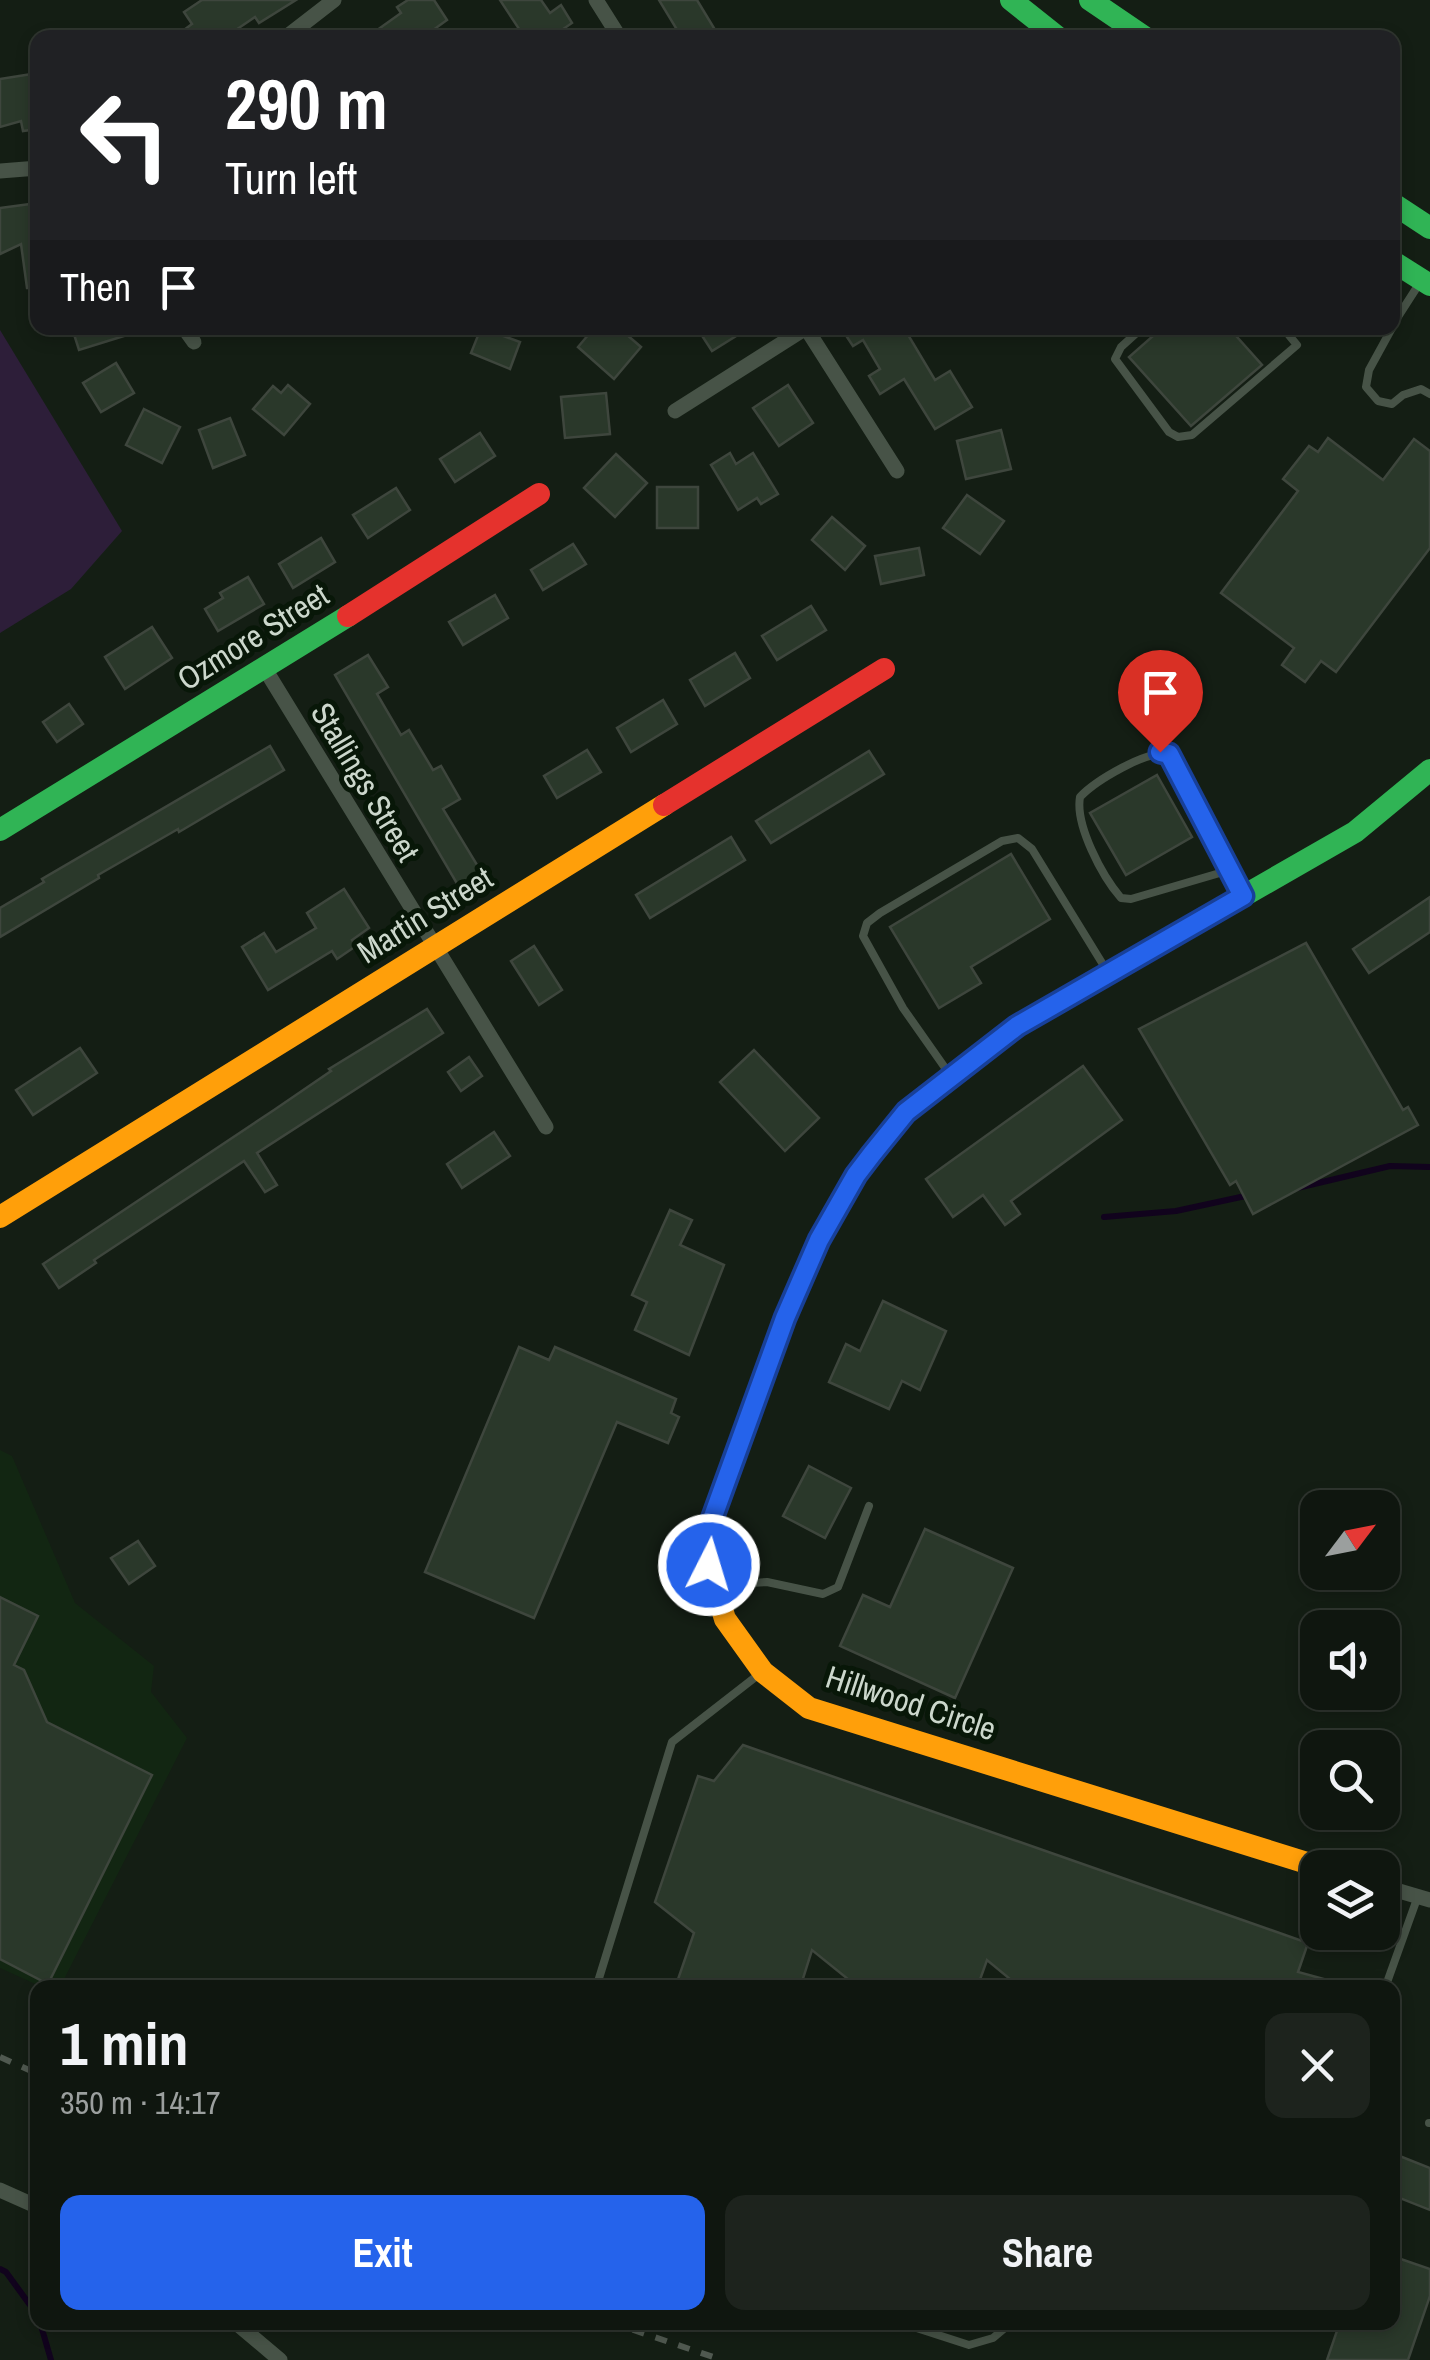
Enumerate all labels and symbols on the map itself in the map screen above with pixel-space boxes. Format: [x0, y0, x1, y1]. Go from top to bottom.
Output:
street label: Ozmore Street [169, 573, 336, 700]
pin [1118, 650, 1203, 753]
street label: Stallings Street [301, 694, 430, 869]
street label: Martin Street [349, 856, 500, 973]
north arrow [1300, 1490, 1400, 1590]
position arrow [657, 1513, 761, 1617]
street label: Hillwood Circle [821, 1655, 1002, 1750]

